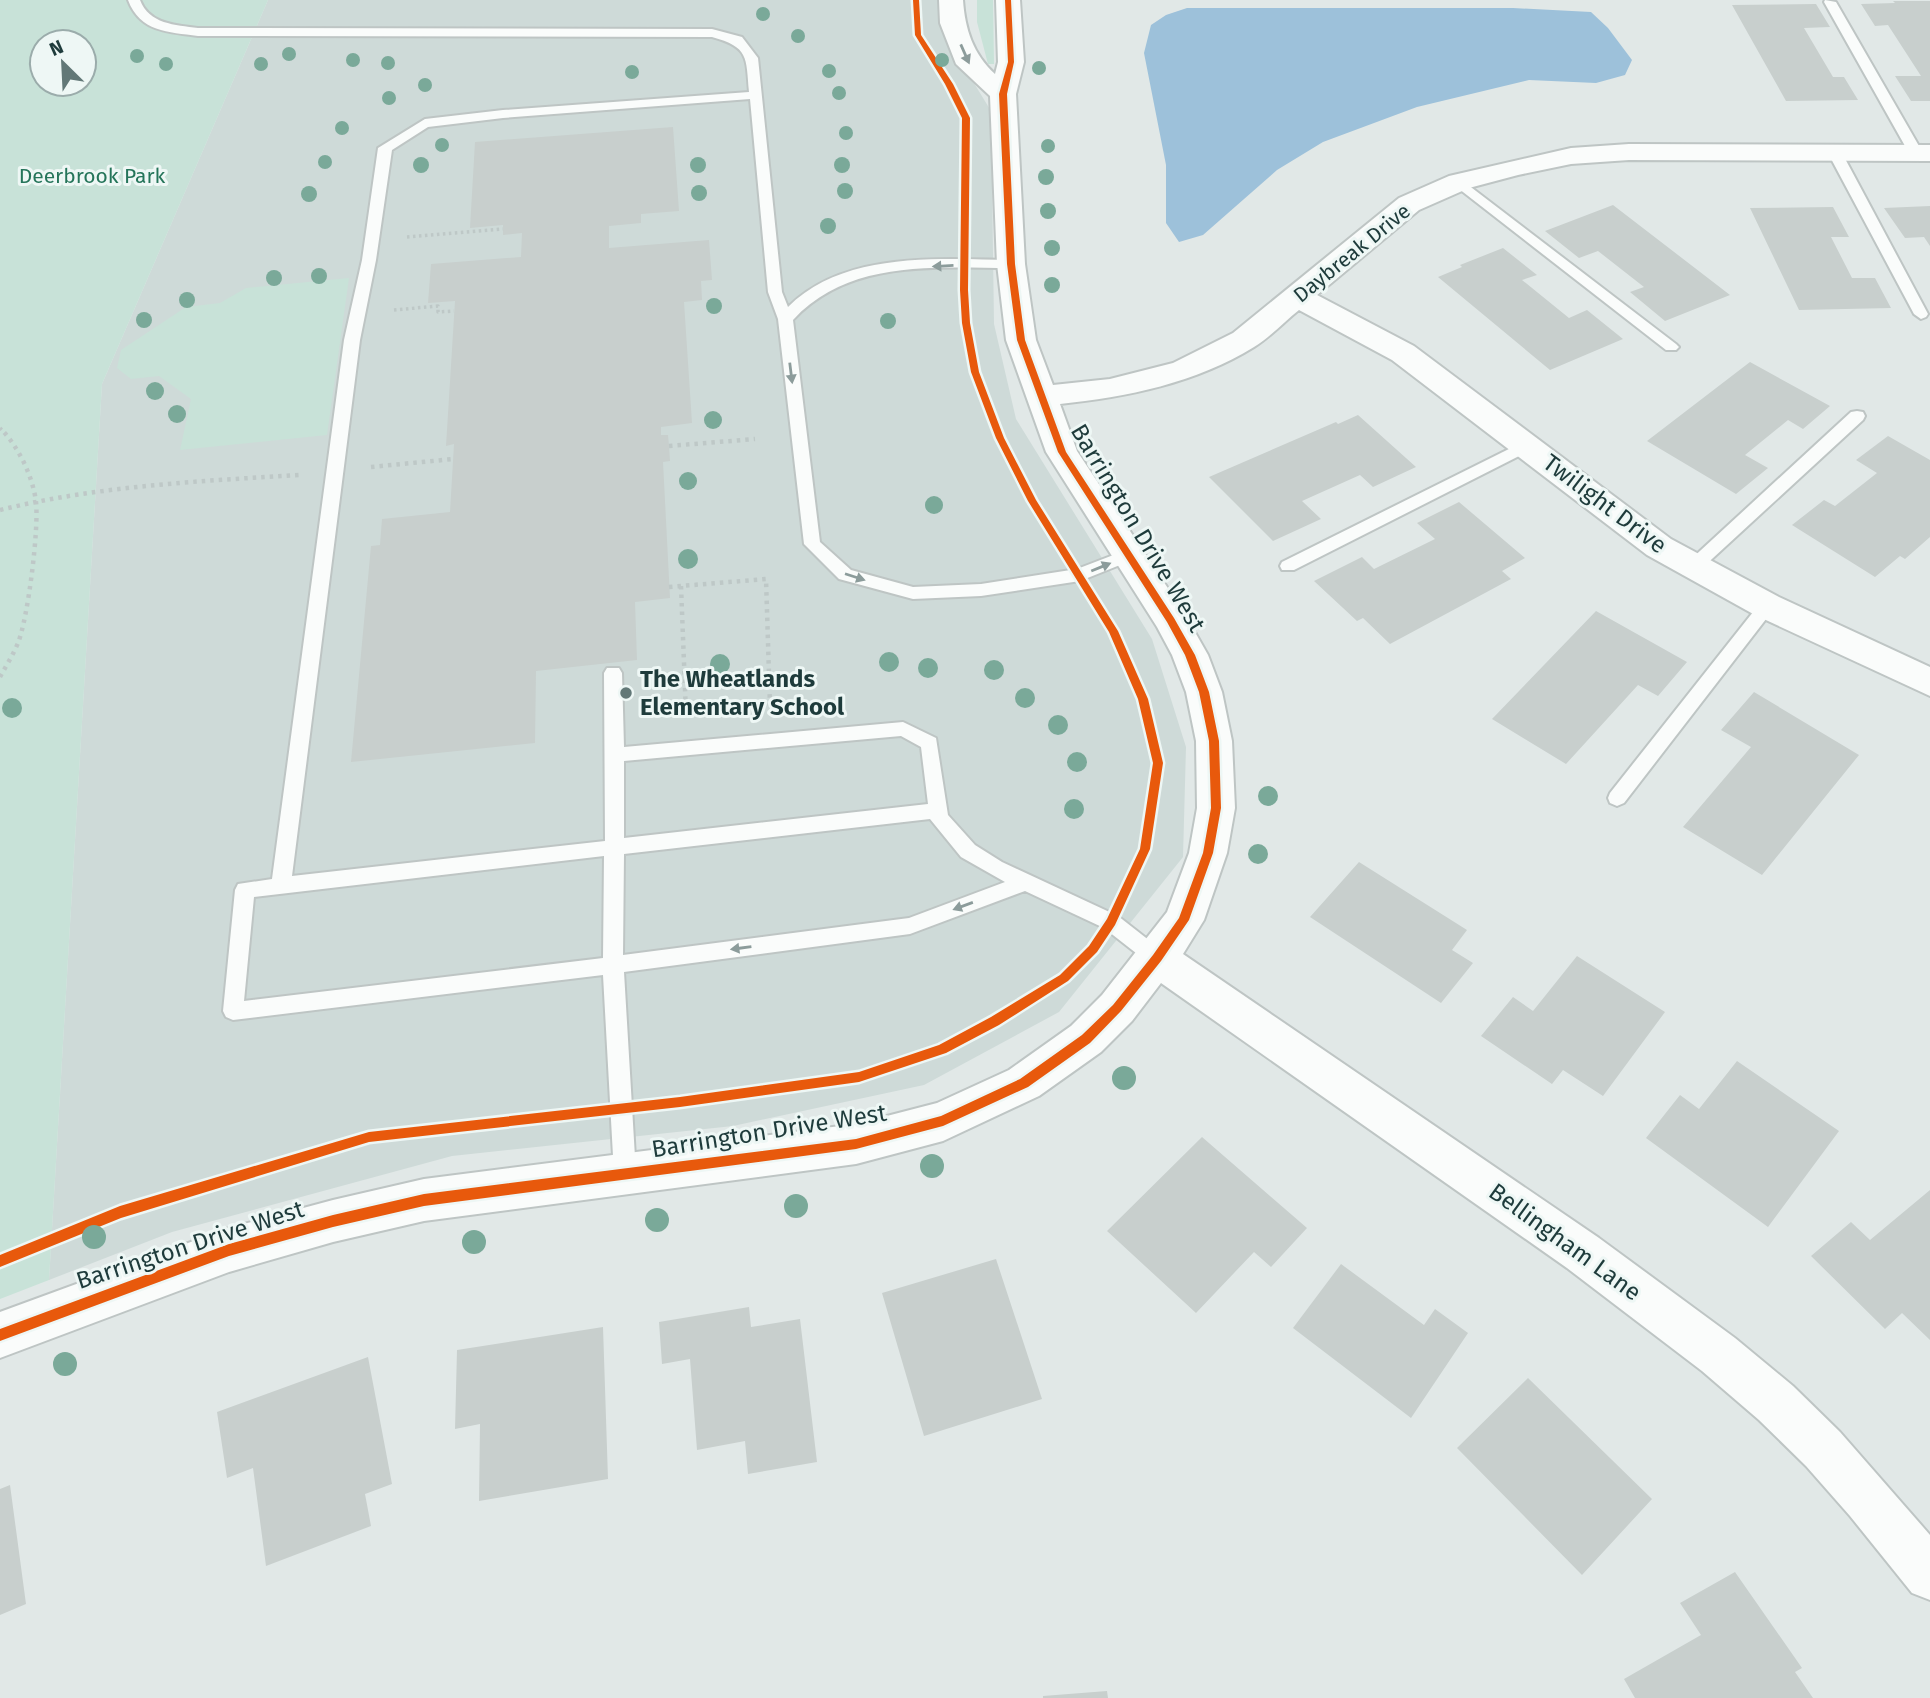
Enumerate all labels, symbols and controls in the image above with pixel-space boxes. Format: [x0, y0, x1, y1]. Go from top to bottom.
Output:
north arrow [28, 28, 98, 98]
text: N [46, 35, 67, 61]
one-way arrow [960, 43, 971, 64]
park label: Deerbrook Park [19, 163, 166, 189]
street label: Daybreak Drive [1288, 198, 1416, 308]
one-way arrow [932, 260, 954, 271]
one-way arrow [786, 362, 797, 384]
street label: Barrington Drive West [1065, 419, 1211, 637]
street label: Twilight Drive [1538, 448, 1672, 560]
one-way arrow [1091, 561, 1112, 572]
one-way arrow [844, 572, 865, 582]
place label: The Wheatlands Elementary School [640, 665, 845, 721]
marker: The Wheatlands Elementary School [618, 685, 634, 701]
one-way arrow [953, 901, 974, 912]
one-way arrow [729, 943, 751, 954]
street label: Barrington Drive West [650, 1099, 889, 1163]
street label: Bellingham Lane [1484, 1177, 1646, 1307]
street label: Barrington Drive West [73, 1195, 308, 1295]

